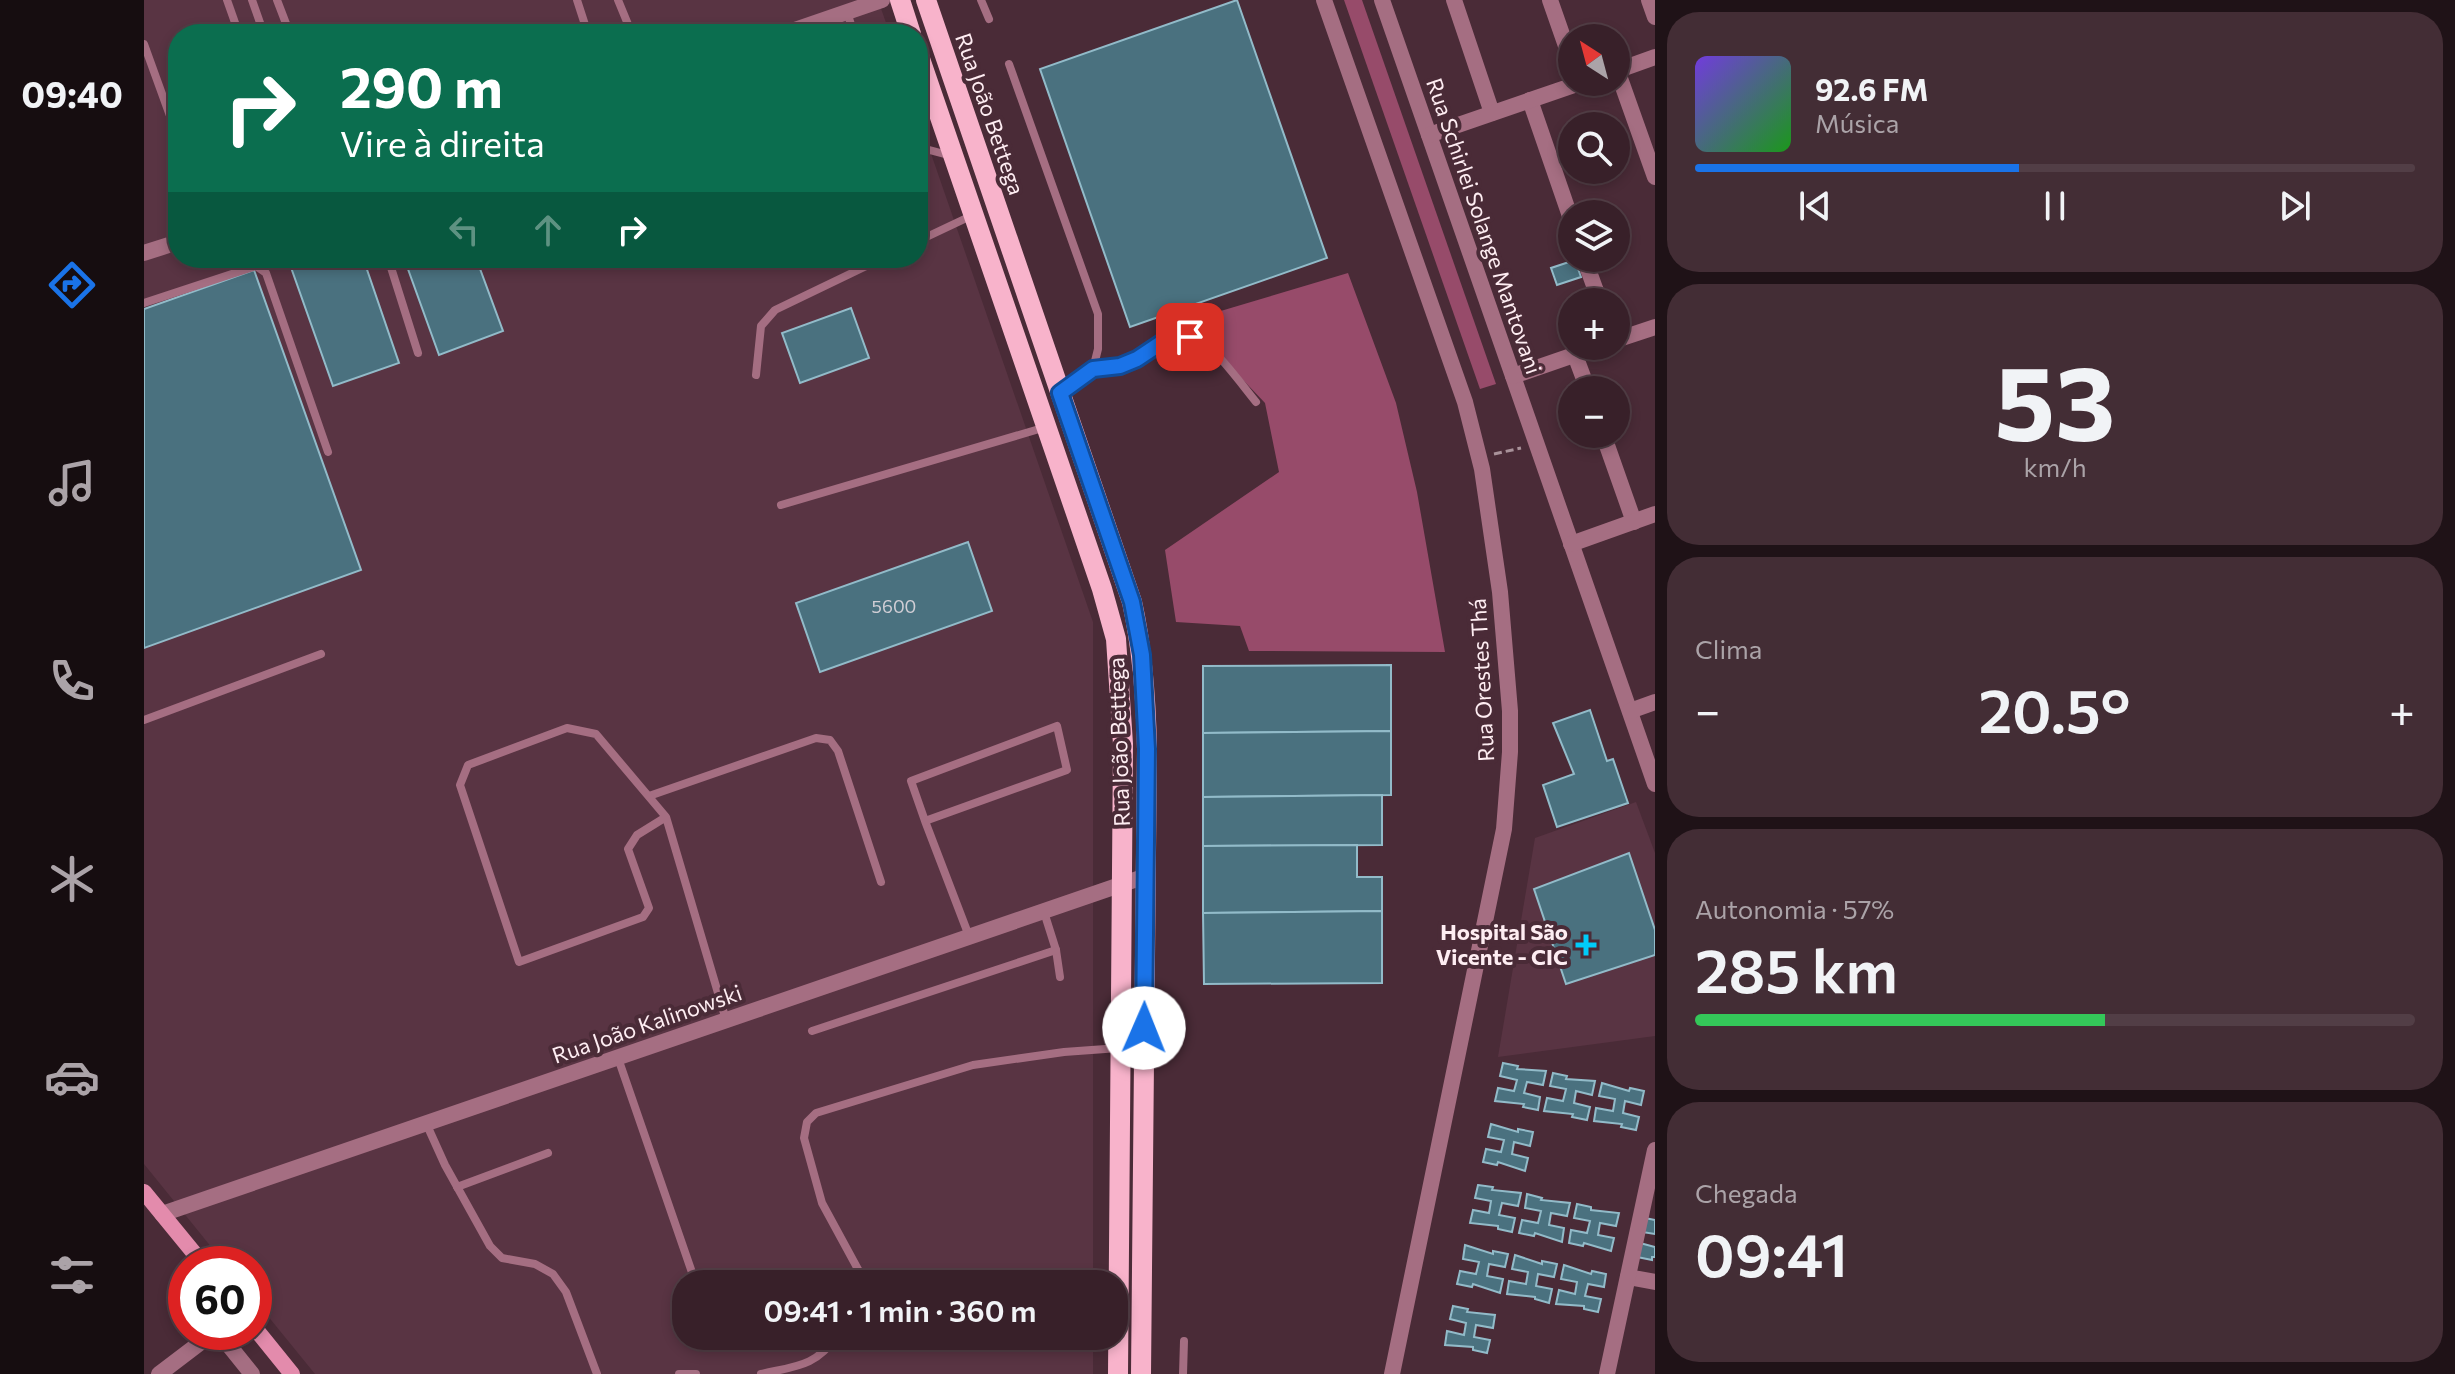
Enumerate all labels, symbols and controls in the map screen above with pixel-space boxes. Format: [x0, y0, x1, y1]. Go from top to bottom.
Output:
north arrow [1558, 24, 1630, 96]
map controls [1558, 24, 1630, 448]
street label: Rua João Bettega [950, 29, 1031, 198]
text: 290 m [340, 51, 503, 120]
icon: right [208, 56, 312, 160]
text: 92.6 FM [1815, 70, 1928, 107]
text: 09:40 [21, 71, 123, 115]
street label: Rua Schirlei Solange Mantovani [1421, 74, 1548, 377]
text: Música [1815, 107, 1899, 138]
button: search [1558, 112, 1630, 184]
text: Vire à direita [340, 120, 545, 164]
icon: previous [1793, 184, 1837, 228]
icon: pause [2033, 184, 2077, 228]
icon: next [2273, 184, 2317, 228]
button: layers [1558, 200, 1630, 272]
icon: left [442, 208, 486, 252]
icon: ahead [526, 208, 570, 252]
icon: right [610, 208, 654, 252]
icon: directions [44, 257, 100, 313]
button: + [1558, 288, 1630, 360]
pin [1156, 303, 1224, 371]
icon: arrive [1168, 315, 1212, 359]
text: 53 [1994, 335, 2116, 462]
button: − [1558, 376, 1630, 448]
text: km/h [2023, 451, 2087, 482]
icon: music [44, 455, 100, 511]
house number: 5600 [872, 595, 916, 617]
street label: Rua Orestes Thá [1464, 598, 1499, 762]
text: Clima [1695, 633, 1762, 664]
icon: phone [44, 653, 100, 709]
street label: Rua João Bettega [1102, 657, 1135, 827]
text: 20.5° [1979, 672, 2131, 745]
text: − [1695, 682, 1720, 736]
text: + [2389, 682, 2415, 736]
icon: climate [44, 851, 100, 907]
text: Autonomia · 57% [1695, 893, 1894, 924]
place label: Hospital São Vicente - CIC [1436, 918, 1568, 970]
text: 285 km [1695, 932, 1898, 1005]
marker: Hospital São Vicente - CIC [1575, 934, 1597, 956]
street label: Rua João Kalinowski [548, 978, 745, 1069]
position arrow [1102, 986, 1186, 1070]
icon: car [44, 1049, 100, 1105]
text: Chegada [1695, 1177, 1798, 1208]
text: 09:41 [1695, 1216, 1848, 1289]
speed limit sign: 60 [168, 1246, 272, 1350]
icon: filters [44, 1247, 100, 1303]
text: 09:41 · 1 min · 360 m [764, 1291, 1036, 1328]

